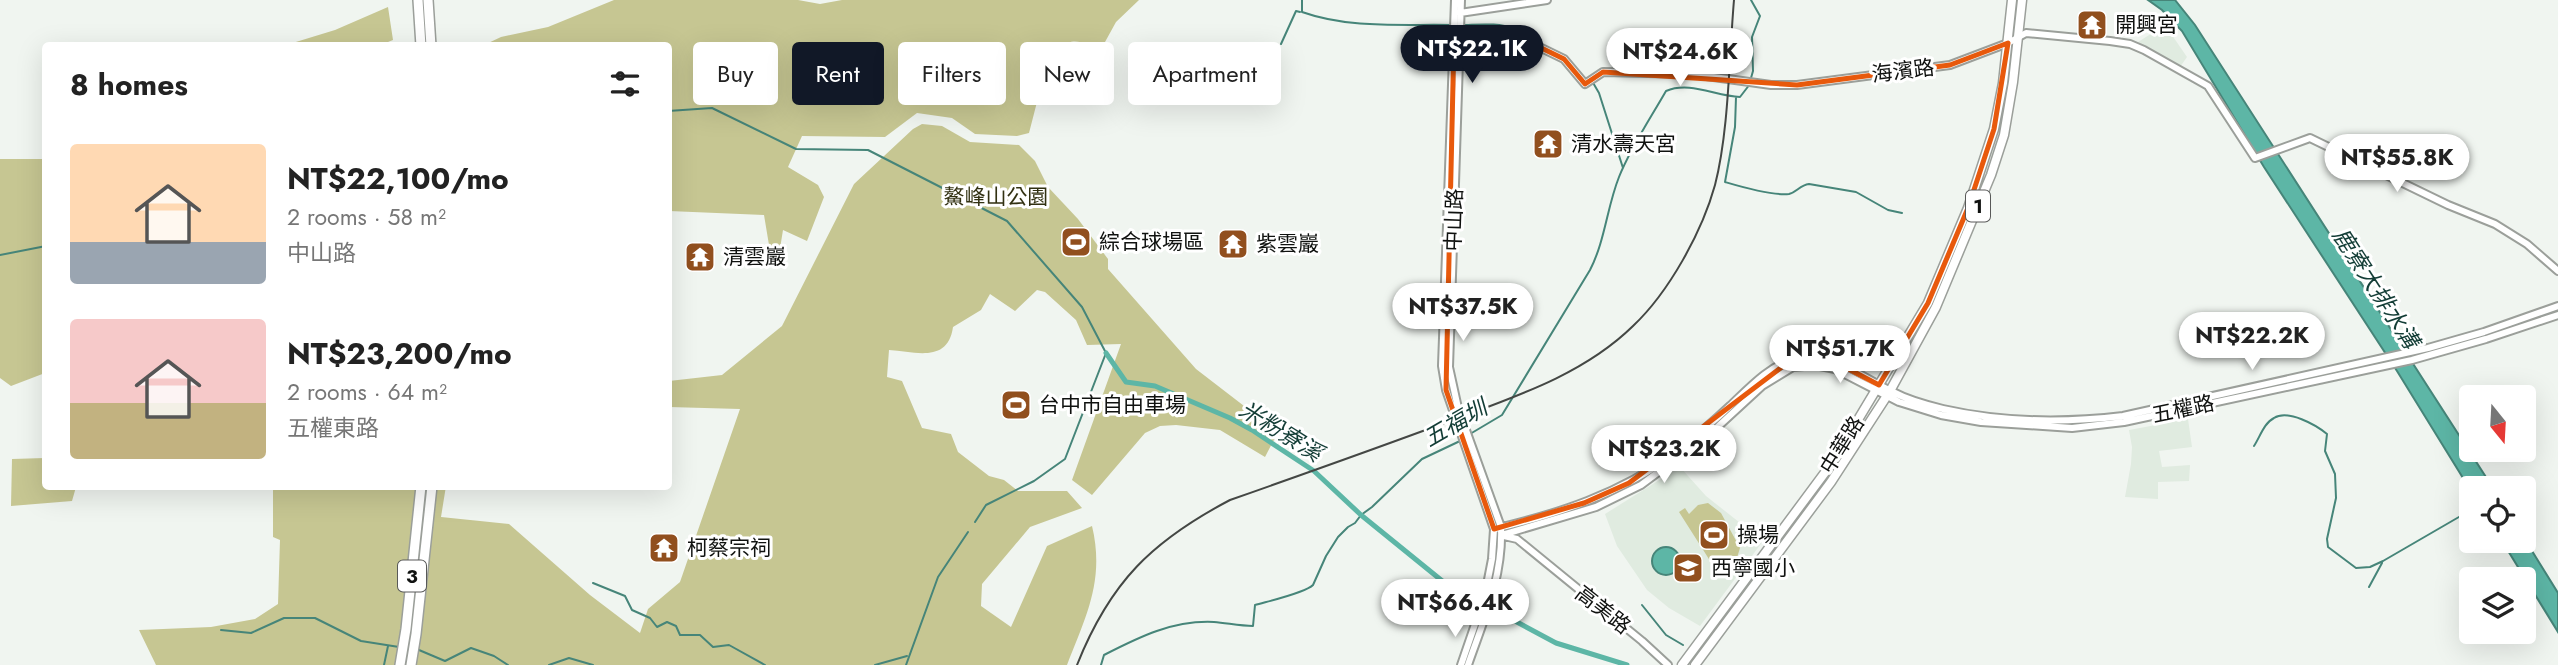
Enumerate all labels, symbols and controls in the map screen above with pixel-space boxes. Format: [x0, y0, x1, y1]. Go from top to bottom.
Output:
temple icon: 開興宮 [2075, 8, 2109, 42]
place label: 開興宮 [2115, 10, 2178, 40]
pin: NT$22.1K [1400, 25, 1544, 85]
pin: NT$24.6K [1608, 28, 1752, 88]
text: NT$22.1K [1417, 31, 1527, 65]
text: NT$24.6K [1622, 34, 1738, 68]
chip: Buy [693, 42, 778, 105]
chip: Rent [792, 42, 884, 105]
chip: Filters [898, 42, 1006, 105]
chip: New [1020, 42, 1114, 105]
chip: Apartment [1128, 42, 1281, 105]
street label: 海濱路 [1870, 52, 1936, 90]
text: 8 homes [70, 63, 188, 106]
icon: filters [606, 65, 644, 103]
temple icon: 清水壽天宮 [1531, 127, 1565, 161]
place label: 清水壽天宮 [1571, 129, 1676, 159]
pin: NT$55.8K [2325, 134, 2469, 194]
text: NT$55.8K [2340, 140, 2454, 174]
text: NT$22,100/mo [287, 157, 509, 200]
icon: home [126, 172, 210, 256]
park label: 鰲峰山公園 [944, 182, 1049, 212]
street label: 中山路 [1438, 188, 1470, 252]
road number: 1 [1966, 190, 1990, 222]
text: 2 rooms · 58 m² [287, 200, 446, 234]
water label: 鹿寮大排水溝 [2324, 221, 2429, 358]
sports icon: 綜合球場區 [1059, 225, 1093, 259]
place label: 綜合球場區 [1099, 227, 1204, 257]
temple icon: 紫雲巖 [1216, 227, 1250, 261]
place label: 紫雲巖 [1256, 229, 1319, 259]
text: 中山路 [287, 236, 356, 270]
temple icon: 清雲巖 [683, 240, 717, 274]
place label: 清雲巖 [723, 242, 786, 272]
pin: NT$37.5K [1391, 284, 1535, 343]
text: NT$37.5K [1408, 289, 1518, 323]
pin: NT$22.2K [2180, 312, 2324, 372]
text: NT$22.2K [2195, 318, 2309, 352]
pin: NT$51.7K [1768, 326, 1912, 385]
text: NT$51.7K [1785, 331, 1895, 365]
text: NT$23,200/mo [287, 332, 512, 375]
icon: home [126, 347, 210, 431]
text: 2 rooms · 64 m² [287, 375, 447, 409]
north arrow [2459, 385, 2536, 462]
map controls [2459, 385, 2536, 644]
sports icon: 台中市自由車場 [999, 388, 1033, 422]
street label: 五權路 [2149, 388, 2217, 430]
place label: 台中市自由車場 [1039, 390, 1186, 420]
water label: 五福圳 [1417, 390, 1496, 455]
water label: 米粉寮溪 [1233, 392, 1332, 471]
street label: 中華路 [1813, 410, 1871, 480]
text: 五權東路 [287, 411, 379, 445]
pin: NT$23.2K [1592, 426, 1736, 485]
text: NT$23.2K [1607, 431, 1721, 465]
button: locate [2459, 476, 2536, 553]
sports icon: 操場 [1697, 518, 1731, 552]
place label: 操場 [1737, 520, 1779, 550]
temple icon: 柯蔡宗祠 [647, 531, 681, 565]
place label: 柯蔡宗祠 [687, 533, 771, 563]
school or university icon: 西寧國小 [1671, 551, 1705, 585]
place label: 西寧國小 [1711, 553, 1795, 583]
road number: 3 [398, 561, 426, 592]
button: layers [2459, 567, 2536, 644]
street label: 高美路 [1569, 579, 1637, 641]
pin: NT$66.4K [1383, 580, 1527, 639]
text: NT$66.4K [1397, 585, 1513, 619]

